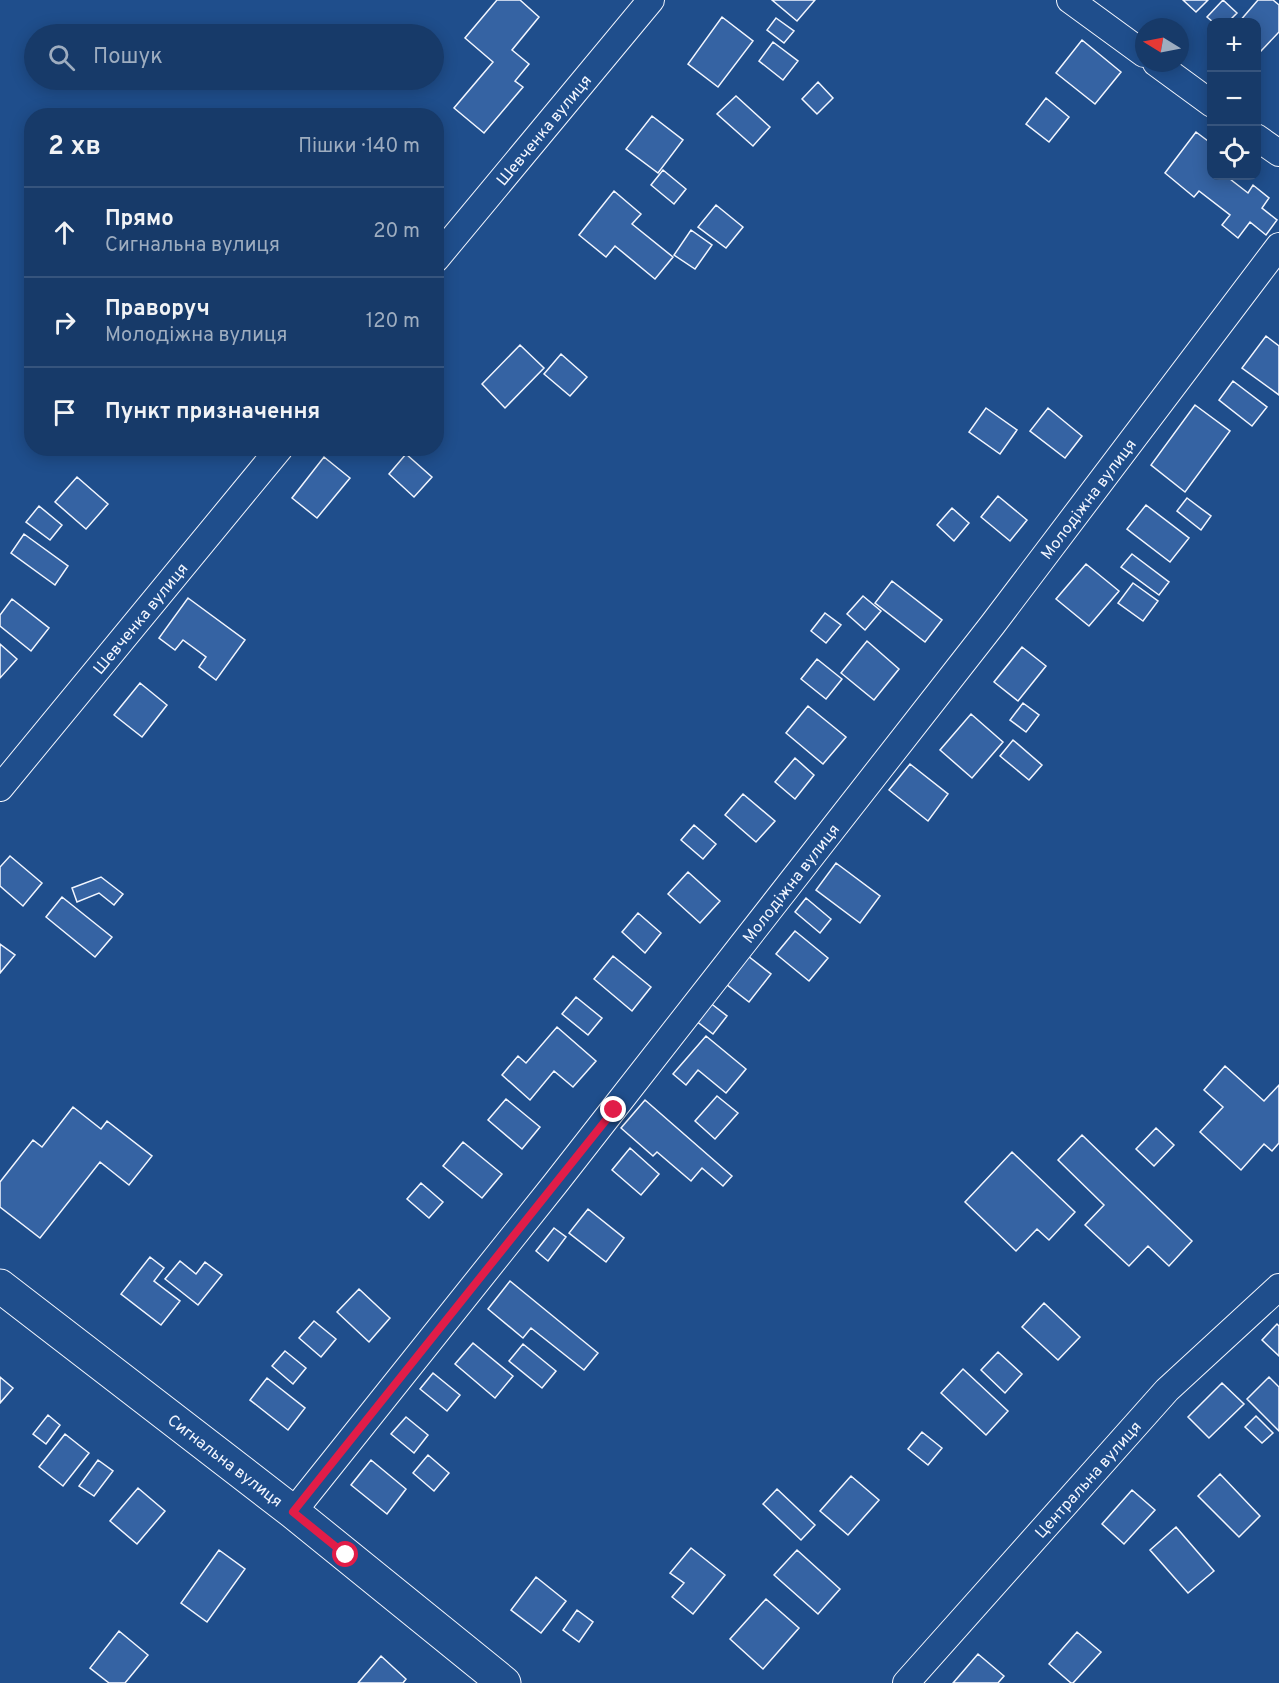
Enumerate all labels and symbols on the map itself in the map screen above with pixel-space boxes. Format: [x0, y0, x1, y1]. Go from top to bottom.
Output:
north arrow [1135, 18, 1189, 72]
street label: Шевченка вулиця [493, 71, 597, 191]
street label: Молодіжна вулиця [1037, 436, 1142, 564]
street label: Шевченка вулиця [90, 560, 193, 679]
street label: Молодіжна вулиця [739, 821, 845, 948]
route end [600, 1096, 626, 1122]
street label: Сигнальна вулиця [163, 1411, 286, 1512]
street label: Центральна вулиця [1032, 1418, 1147, 1543]
route start [332, 1541, 358, 1567]

